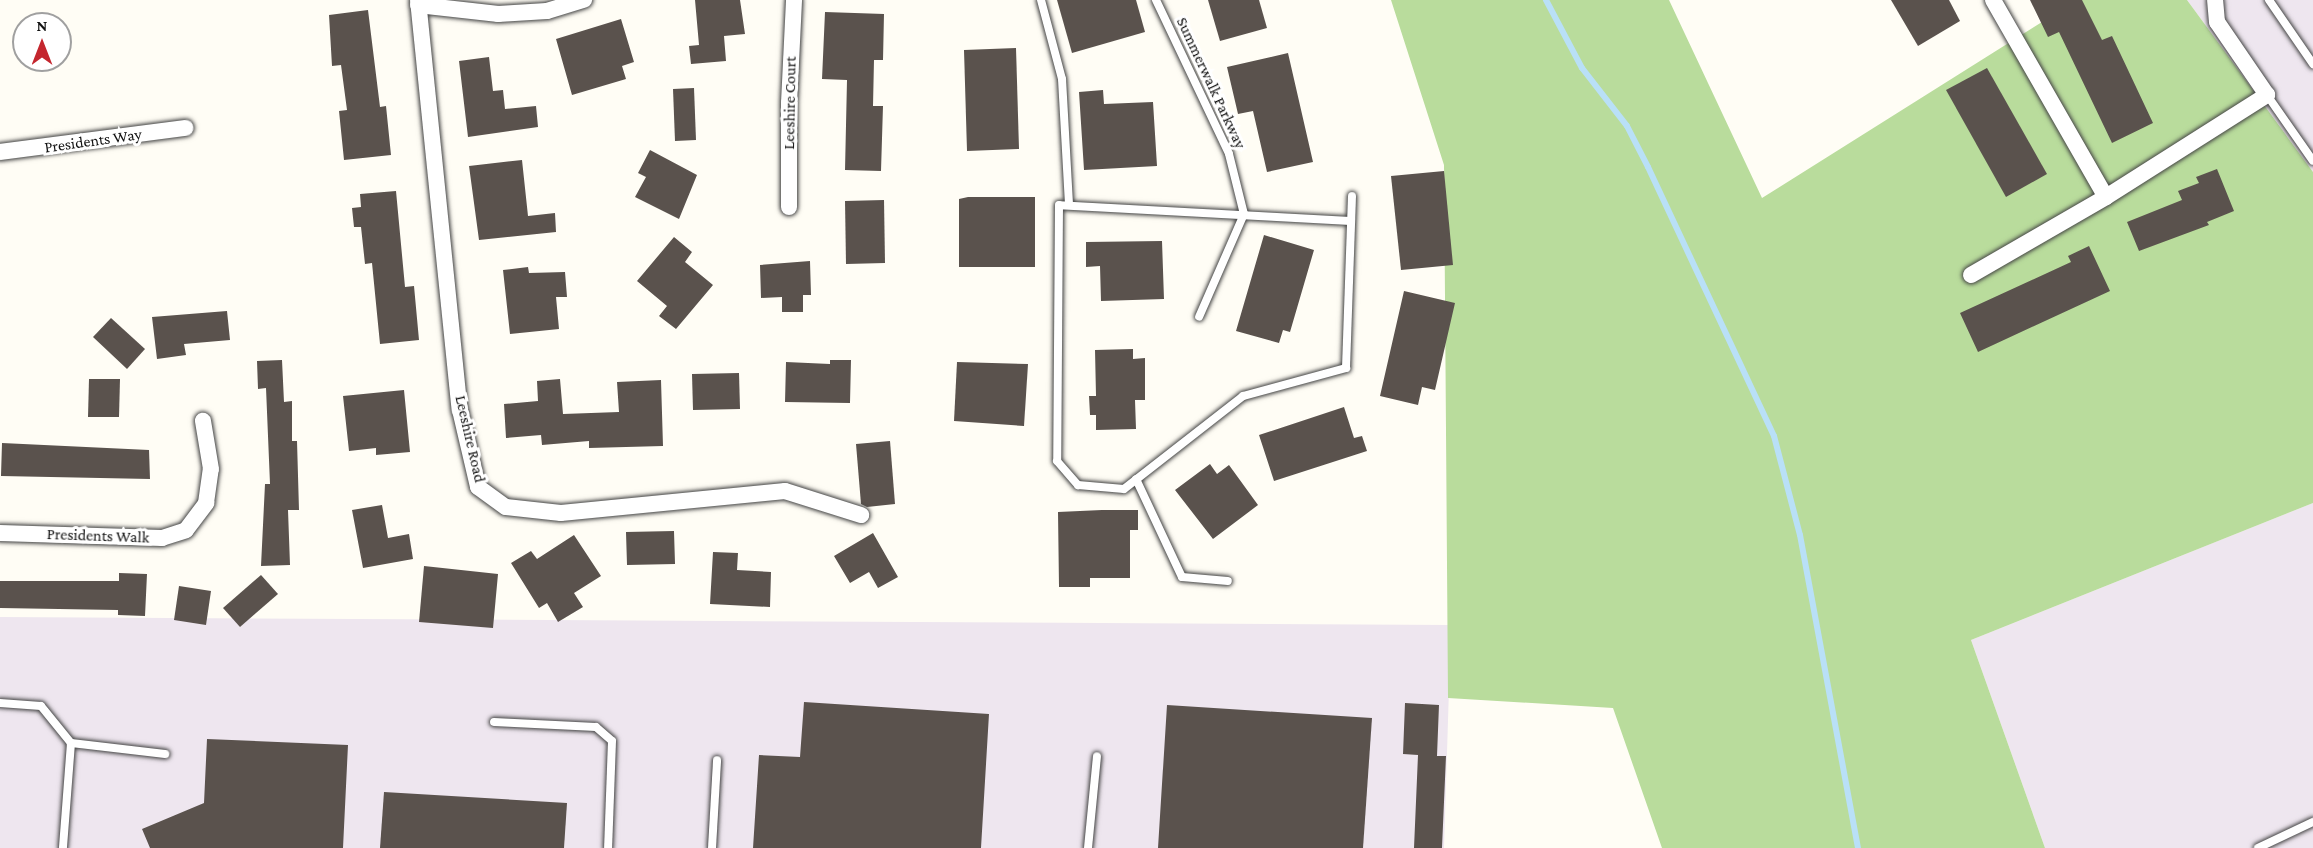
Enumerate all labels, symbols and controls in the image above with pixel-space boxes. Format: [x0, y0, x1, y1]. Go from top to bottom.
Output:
north arrow [12, 12, 72, 72]
street label: Summerwalk Parkway [1172, 14, 1250, 152]
text: N [37, 17, 47, 34]
street label: Leeshire Court [780, 56, 800, 150]
street label: Presidents Way [43, 125, 143, 157]
street label: Leeshire Road [451, 394, 489, 484]
street label: Presidents Walk [46, 525, 150, 547]

